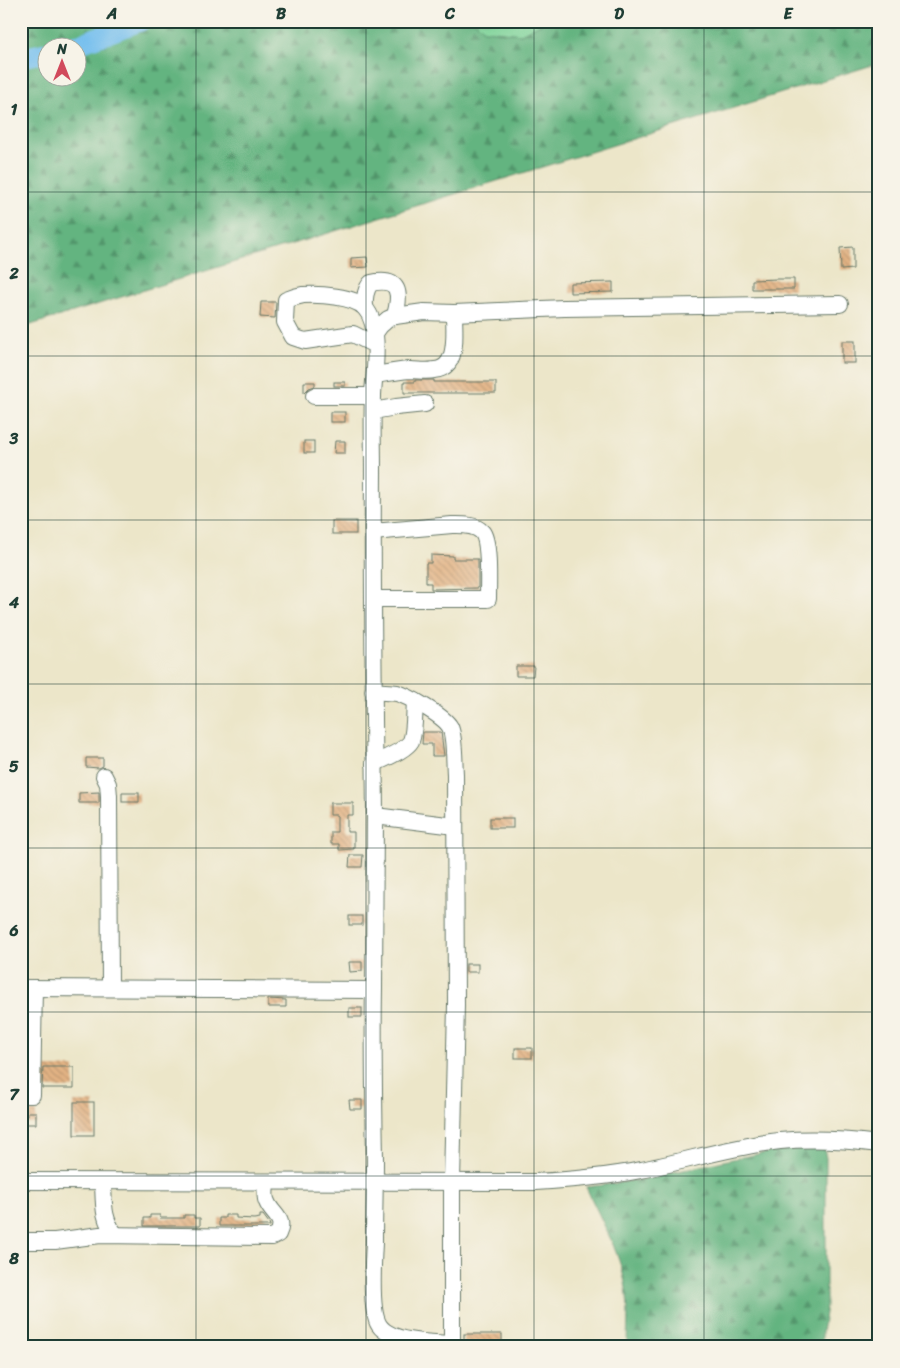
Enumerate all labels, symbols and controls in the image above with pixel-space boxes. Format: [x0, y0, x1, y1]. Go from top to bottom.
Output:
text: A [106, 0, 117, 28]
text: B [276, 0, 287, 28]
text: C [444, 0, 456, 28]
text: D [614, 0, 624, 28]
text: E [784, 0, 794, 28]
text: N [56, 37, 67, 62]
north arrow [38, 38, 88, 88]
text: 1 [11, 95, 18, 124]
text: 2 [8, 259, 19, 288]
text: 3 [9, 424, 19, 453]
text: 4 [8, 588, 19, 617]
text: 5 [9, 752, 19, 781]
text: 6 [8, 916, 19, 945]
text: 7 [9, 1080, 20, 1109]
text: 8 [8, 1244, 19, 1273]

